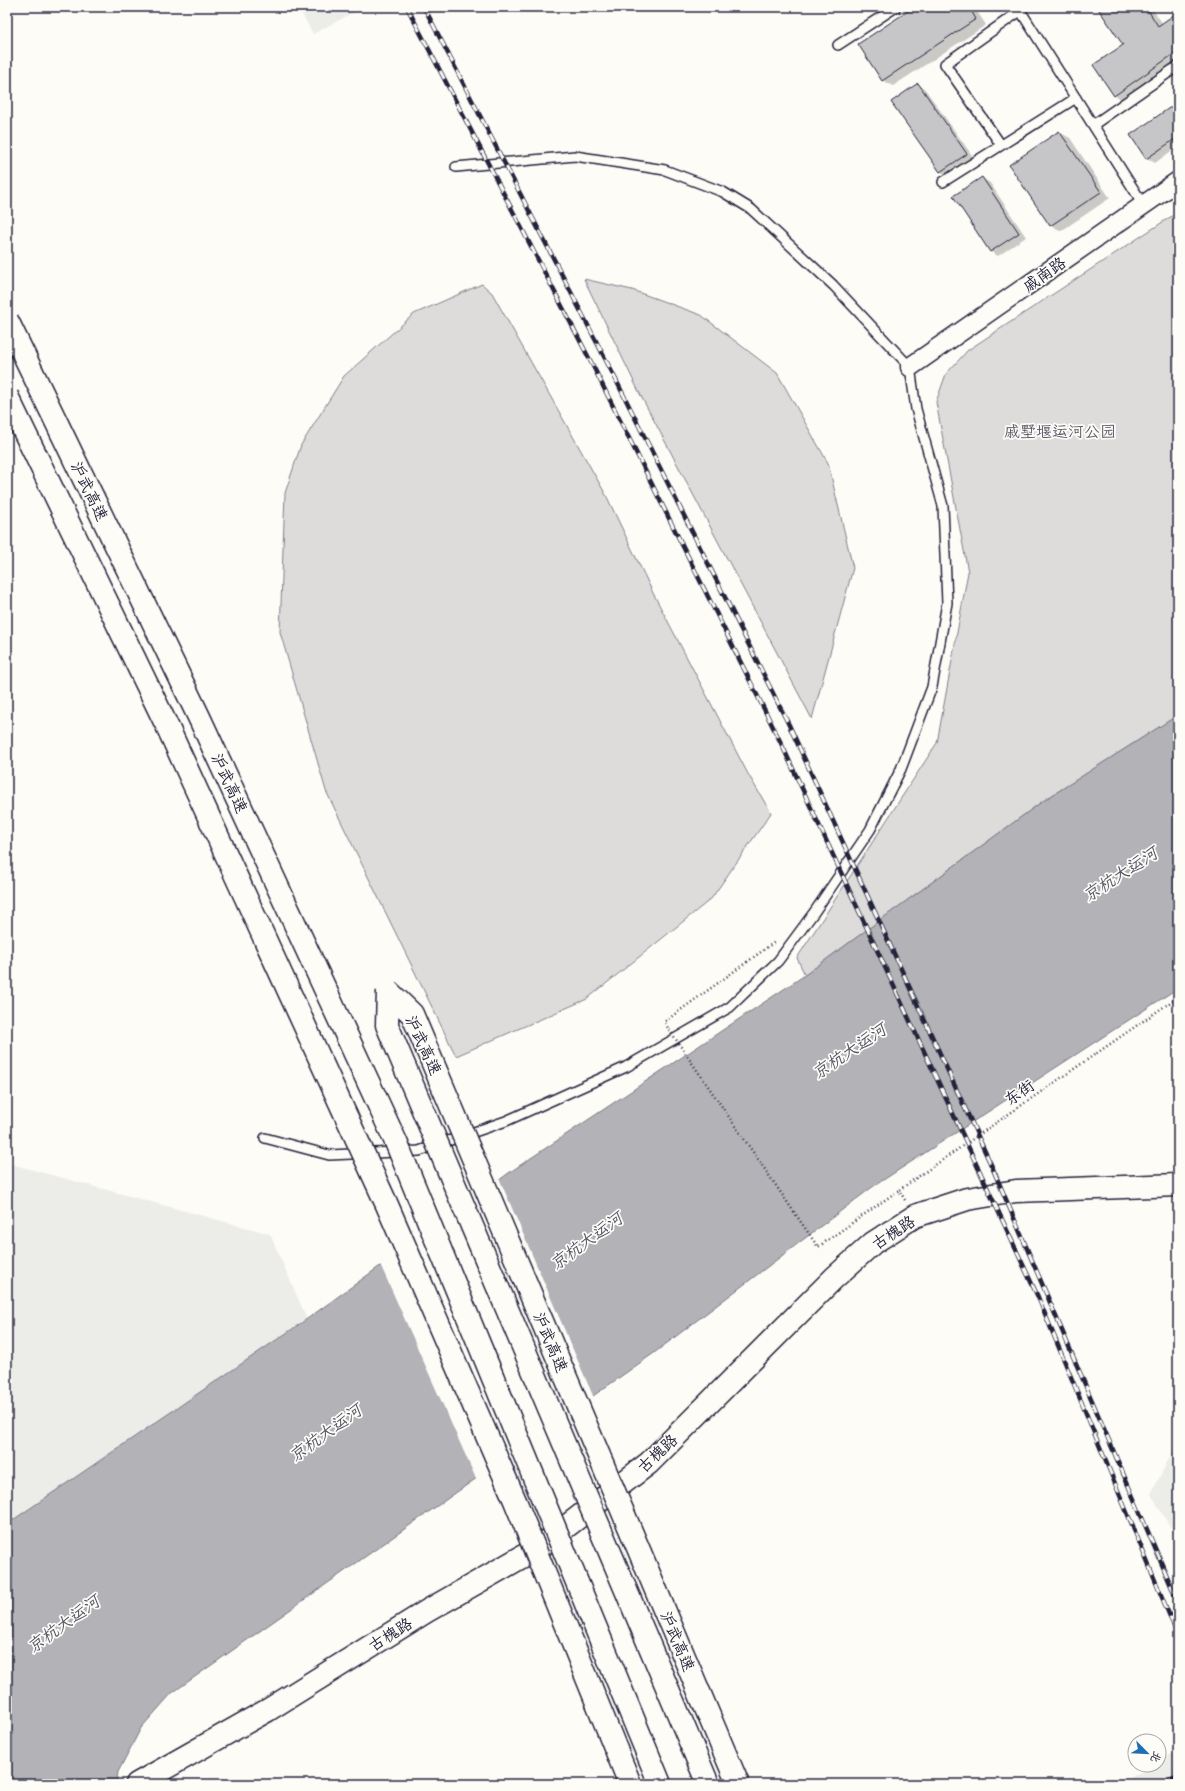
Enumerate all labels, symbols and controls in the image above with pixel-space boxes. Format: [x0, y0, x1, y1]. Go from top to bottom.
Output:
street label: 戚南路 [1019, 252, 1072, 299]
park label: 戚墅堰运河公园 [1004, 421, 1116, 445]
street label: 沪武高速 [63, 458, 113, 526]
street label: 沪武高速 [204, 750, 253, 818]
water label: 京杭大运河 [1078, 840, 1166, 909]
street label: 沪武高速 [398, 1012, 447, 1080]
water label: 京杭大运河 [808, 1016, 895, 1086]
street label: 东街 [1000, 1075, 1040, 1113]
water label: 京杭大运河 [545, 1205, 631, 1277]
street label: 古槐路 [867, 1211, 921, 1257]
street label: 沪武高速 [526, 1309, 573, 1377]
water label: 京杭大运河 [284, 1397, 370, 1469]
street label: 古槐路 [633, 1429, 684, 1480]
water label: 京杭大运河 [22, 1588, 108, 1660]
street label: 沪武高速 [653, 1608, 700, 1676]
street label: 古槐路 [364, 1613, 418, 1659]
north arrow [1127, 1733, 1167, 1773]
text: 北 [1146, 1748, 1165, 1765]

